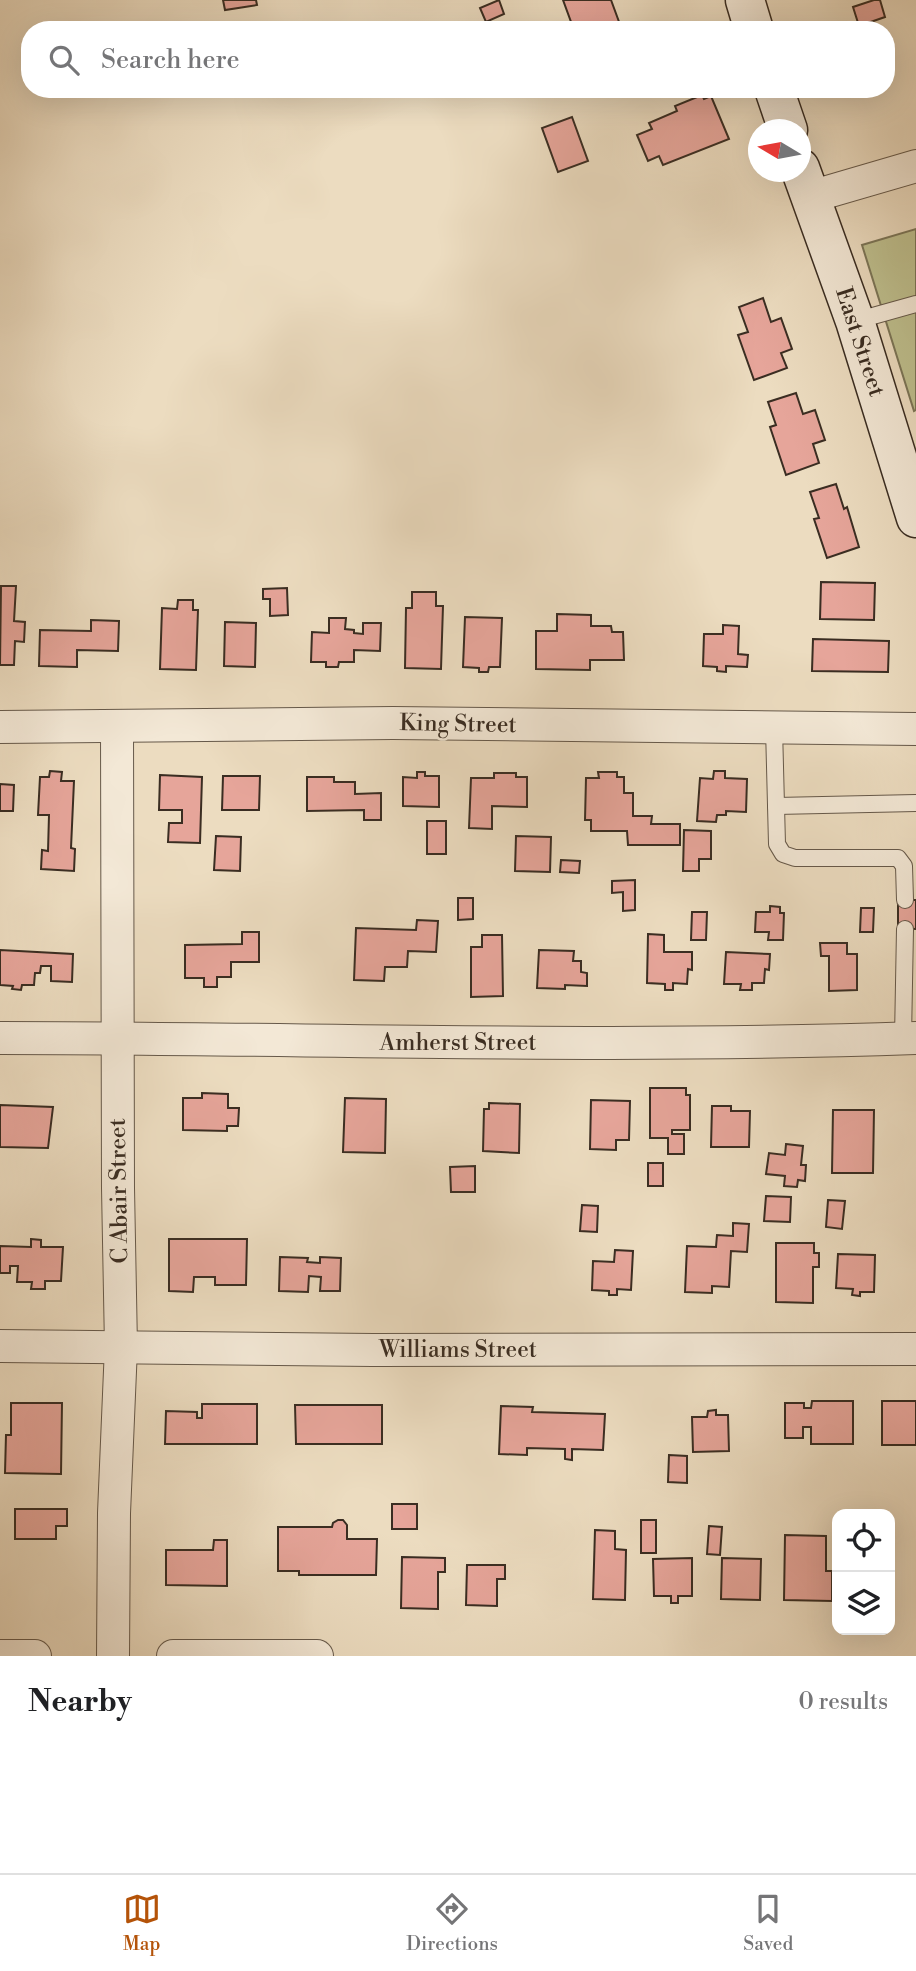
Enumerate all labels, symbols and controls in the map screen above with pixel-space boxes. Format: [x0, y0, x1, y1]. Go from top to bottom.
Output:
search box [21, 21, 895, 98]
icon: search [45, 41, 83, 79]
text: Search here [101, 44, 240, 76]
north arrow [748, 119, 811, 182]
street label: East Street [829, 284, 891, 400]
street label: King Street [399, 709, 517, 739]
street label: Amherst Street [379, 1029, 536, 1057]
street label: C Abair Street [104, 1118, 134, 1264]
street label: Williams Street [378, 1336, 537, 1364]
map controls [832, 1509, 895, 1635]
button: locate [832, 1509, 895, 1572]
button: layers [832, 1572, 895, 1635]
text: Nearby [28, 1683, 132, 1721]
text: 0 results [798, 1688, 888, 1716]
tab: Map [123, 1890, 161, 1956]
tab: Directions [406, 1890, 498, 1956]
tab: Saved [743, 1890, 793, 1956]

